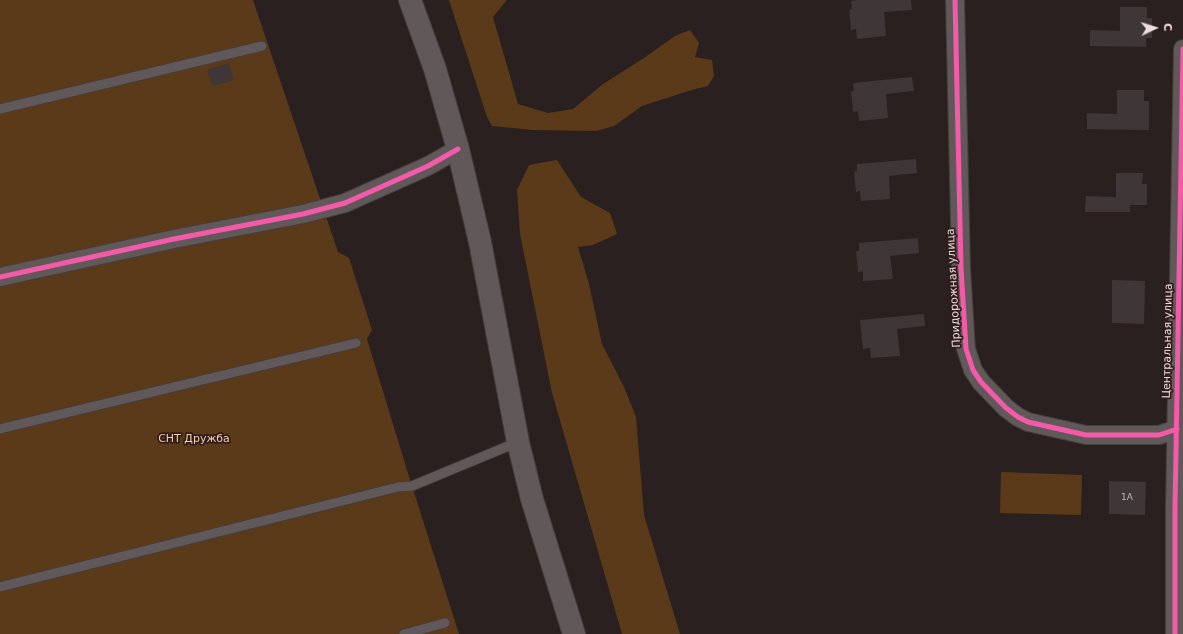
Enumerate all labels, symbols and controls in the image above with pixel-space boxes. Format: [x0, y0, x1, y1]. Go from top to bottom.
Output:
north arrow [1135, 8, 1175, 48]
text: С [1161, 23, 1174, 32]
street label: Придорожная улица [944, 228, 964, 348]
street label: Центральная улица [1160, 283, 1176, 399]
park label: СНТ Дружба [158, 432, 230, 446]
house number: 1А [1121, 493, 1133, 503]

